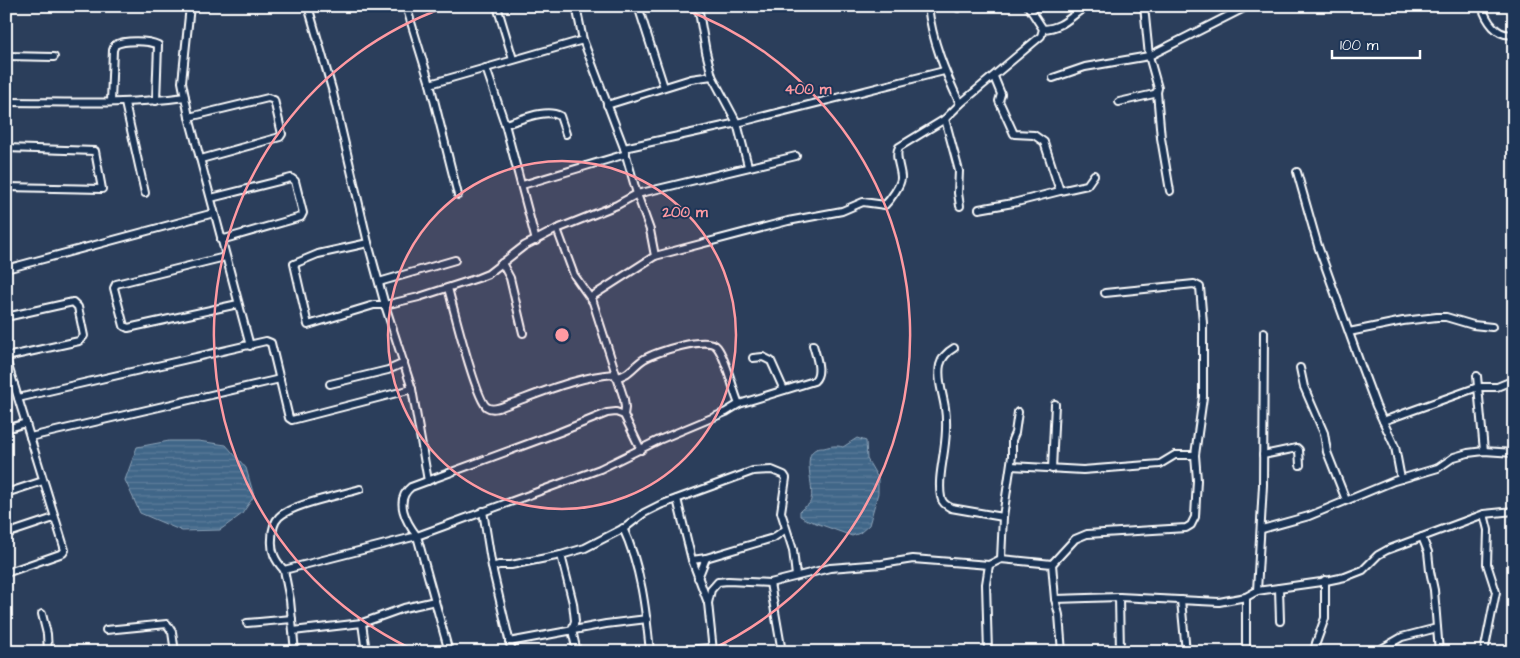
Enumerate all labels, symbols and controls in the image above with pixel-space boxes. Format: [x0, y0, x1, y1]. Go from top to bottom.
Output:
scale bar [1332, 28, 1420, 60]
text: 100 m [1340, 35, 1379, 56]
text: 400 m [785, 79, 832, 100]
text: 200 m [661, 202, 708, 223]
centre of rings [553, 326, 571, 344]

